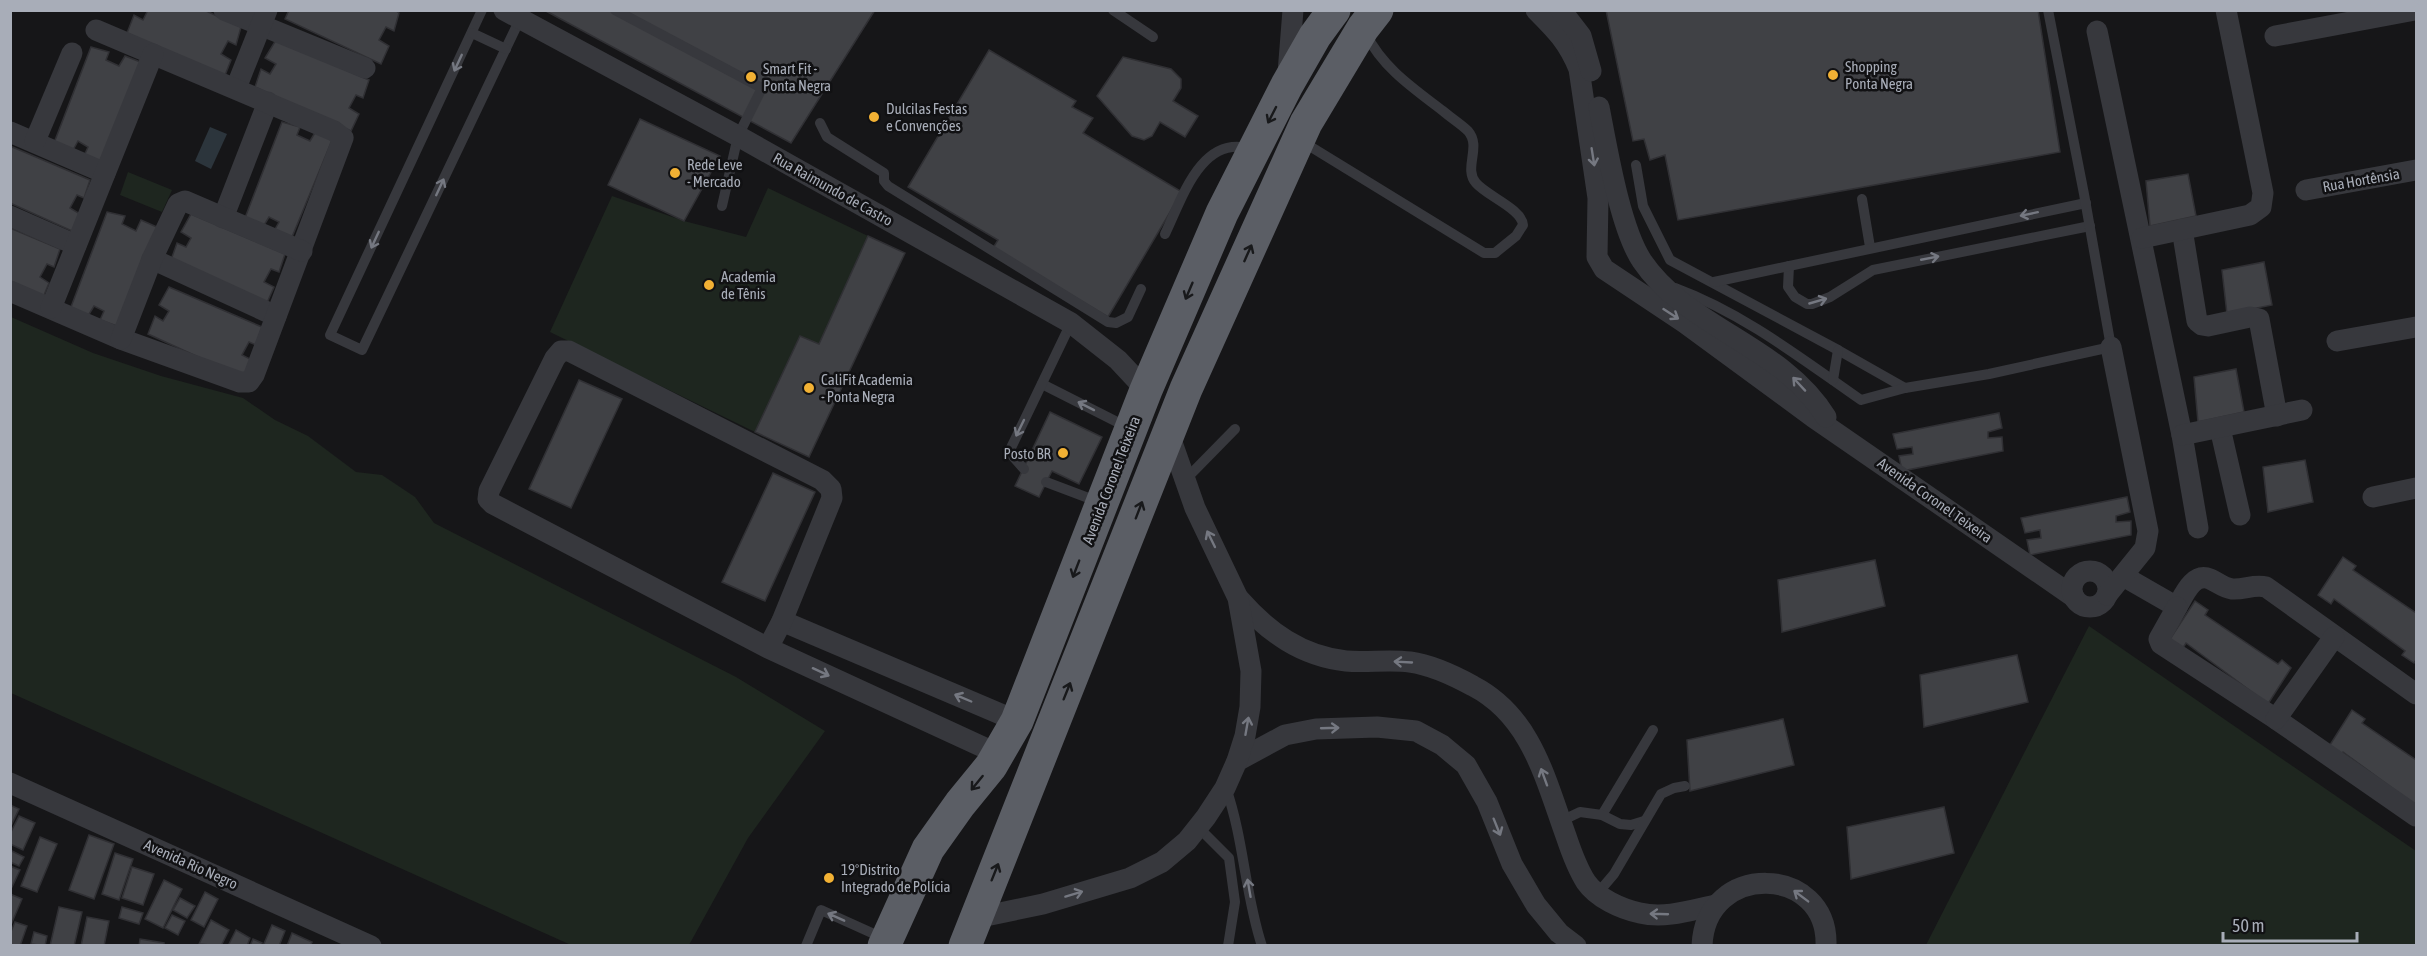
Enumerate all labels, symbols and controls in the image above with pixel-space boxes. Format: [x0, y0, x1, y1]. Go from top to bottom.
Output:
one-way arrow [451, 54, 463, 72]
place label: Shopping Ponta Negra [1845, 58, 1913, 92]
place label: Smart Fit - Ponta Negra [763, 60, 831, 94]
marker: Shopping Ponta Negra [1826, 68, 1840, 82]
marker: Smart Fit - Ponta Negra [744, 70, 758, 84]
place label: Dulcilas Festas e Convenções [886, 100, 967, 134]
one-way arrow [1266, 105, 1277, 123]
marker: Dulcilas Festas e Convenções [867, 110, 881, 124]
one-way arrow [1588, 147, 1599, 167]
street label: Rua Raimundo de Castro [770, 149, 896, 229]
place label: Rede Leve - Mercado [687, 156, 743, 190]
street label: Rua Hortênsia [2321, 165, 2401, 195]
marker: Rede Leve - Mercado [668, 166, 682, 180]
one-way arrow [434, 179, 446, 197]
one-way arrow [2019, 209, 2038, 221]
one-way arrow [368, 231, 380, 249]
one-way arrow [1242, 244, 1254, 262]
one-way arrow [1919, 252, 1939, 263]
place label: Academia de Tênis [721, 268, 776, 302]
marker: Academia de Tênis [702, 278, 716, 292]
one-way arrow [1183, 281, 1194, 299]
one-way arrow [1808, 295, 1827, 306]
one-way arrow [1662, 309, 1679, 321]
place label: CaliFit Academia - Ponta Negra [821, 371, 913, 405]
one-way arrow [1792, 376, 1806, 391]
marker: CaliFit Academia - Ponta Negra [802, 381, 816, 395]
one-way arrow [1078, 400, 1096, 411]
street label: Avenida Coronel Teixeira [1079, 414, 1143, 546]
one-way arrow [1014, 419, 1026, 437]
place label: Posto BR [1004, 445, 1051, 462]
marker: Posto BR [1056, 446, 1070, 460]
street label: Avenida Coronel Teixeira [1875, 454, 1995, 546]
one-way arrow [1135, 501, 1146, 519]
one-way arrow [1204, 530, 1216, 548]
one-way arrow [1070, 559, 1081, 577]
one-way arrow [1393, 656, 1413, 667]
one-way arrow [812, 667, 830, 679]
one-way arrow [1062, 682, 1073, 701]
one-way arrow [954, 692, 972, 704]
one-way arrow [1242, 717, 1253, 737]
one-way arrow [1320, 723, 1340, 734]
one-way arrow [1538, 768, 1549, 787]
one-way arrow [971, 775, 984, 791]
one-way arrow [1492, 817, 1503, 835]
street label: Avenida Rio Negro [142, 836, 240, 892]
place label: 19°Distrito Integrado de Polícia [841, 861, 950, 895]
one-way arrow [990, 863, 1001, 881]
marker: 19°Distrito Integrado de Polícia [822, 871, 836, 885]
one-way arrow [1244, 879, 1255, 899]
one-way arrow [1064, 888, 1083, 899]
one-way arrow [1794, 889, 1810, 902]
scale bar [2223, 905, 2356, 943]
one-way arrow [1649, 908, 1669, 919]
one-way arrow [827, 910, 845, 921]
text: 50 m [2232, 915, 2264, 936]

